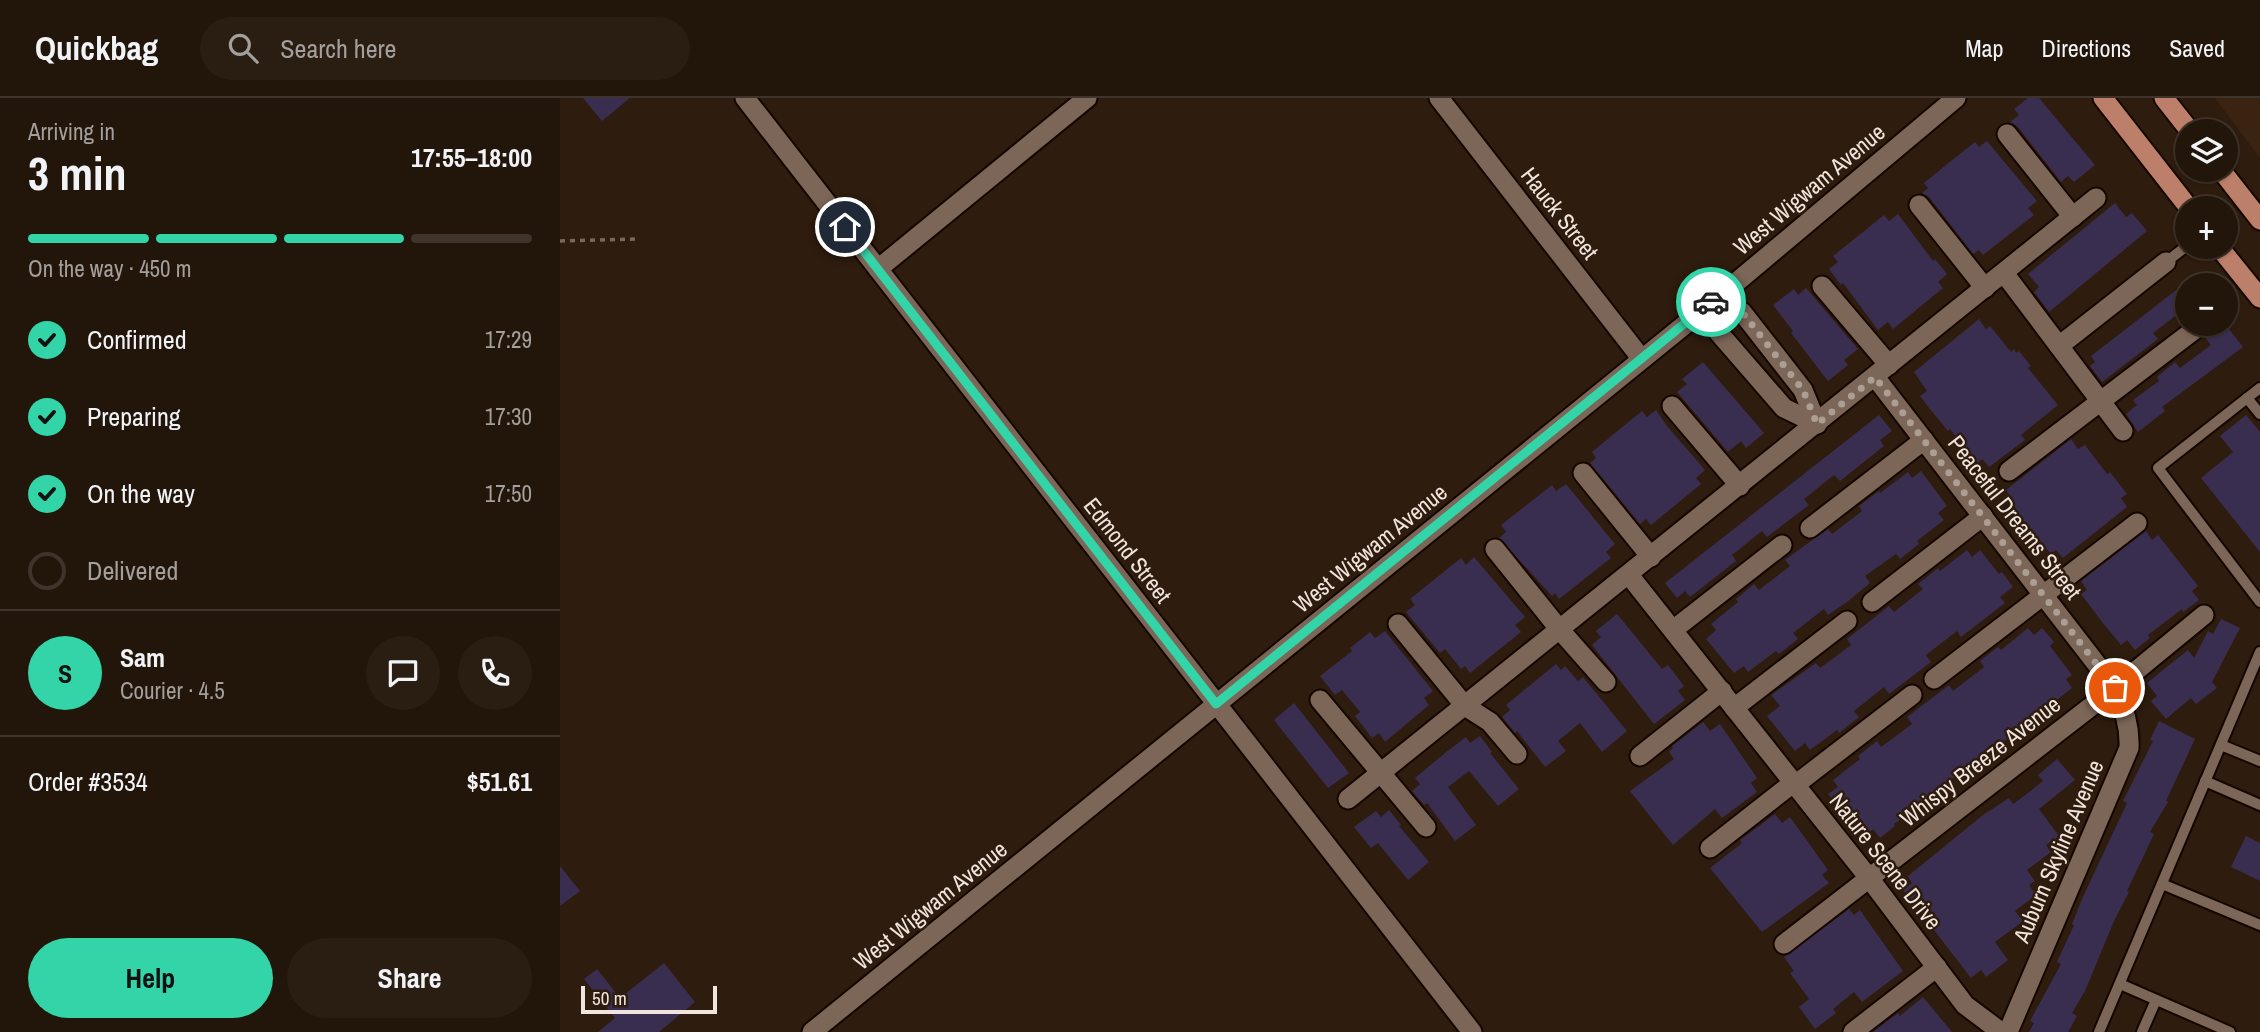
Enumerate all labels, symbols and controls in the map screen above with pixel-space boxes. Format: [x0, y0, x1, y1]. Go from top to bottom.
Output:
search box [200, 17, 690, 80]
text: Quickbag [35, 26, 158, 70]
icon: search [224, 29, 262, 67]
text: Search here [280, 31, 396, 66]
text: Map [1965, 32, 2003, 64]
text: Directions [2041, 32, 2131, 64]
text: Saved [2169, 32, 2225, 64]
text: Arriving in [28, 116, 115, 147]
street label: West Wigwam Avenue [1727, 116, 1891, 262]
map controls [2175, 119, 2238, 336]
button: layers [2175, 119, 2238, 182]
text: 17:55–18:00 [411, 140, 532, 175]
text: 3 min [28, 142, 127, 204]
street label: Hauck Street [1514, 160, 1606, 266]
button: + [2175, 196, 2238, 259]
pin [815, 197, 875, 257]
icon: home [826, 208, 864, 246]
text: On the way · 450 m [28, 253, 192, 284]
courier [1676, 267, 1746, 337]
button: − [2175, 273, 2238, 336]
icon: car [1692, 283, 1730, 321]
icon: check [28, 321, 66, 359]
text: Confirmed [87, 322, 187, 357]
text: 17:29 [485, 324, 532, 355]
icon: check [28, 398, 66, 436]
text: Preparing [87, 399, 181, 434]
text: 17:30 [485, 401, 532, 432]
street label: Peaceful Dreams Street [1941, 429, 2089, 605]
icon: check [28, 475, 66, 513]
text: On the way [87, 476, 195, 511]
street label: West Wigwam Avenue [1287, 476, 1453, 620]
text: 17:50 [485, 478, 532, 509]
street label: Edmond Street [1077, 491, 1179, 609]
text: Delivered [87, 553, 178, 588]
button: chat [366, 636, 440, 710]
button: phone [458, 636, 532, 710]
text: Sam [120, 640, 165, 675]
text: S [58, 656, 72, 691]
pin [2085, 658, 2145, 718]
icon: bag [2096, 669, 2134, 707]
text: Courier · 4.5 [120, 675, 225, 706]
street label: Whispy Breeze Avenue [1893, 689, 2067, 833]
street label: Auburn Skyline Avenue [2005, 755, 2111, 948]
text: Order #3534 [28, 764, 148, 799]
text: $51.61 [467, 764, 532, 799]
street label: Nature Scene Drive [1823, 786, 1949, 936]
street label: West Wigwam Avenue [847, 833, 1013, 977]
button: Help [28, 938, 273, 1018]
button: Share [287, 938, 532, 1018]
scale bar [581, 983, 718, 1015]
text: 50 m [592, 985, 627, 1011]

